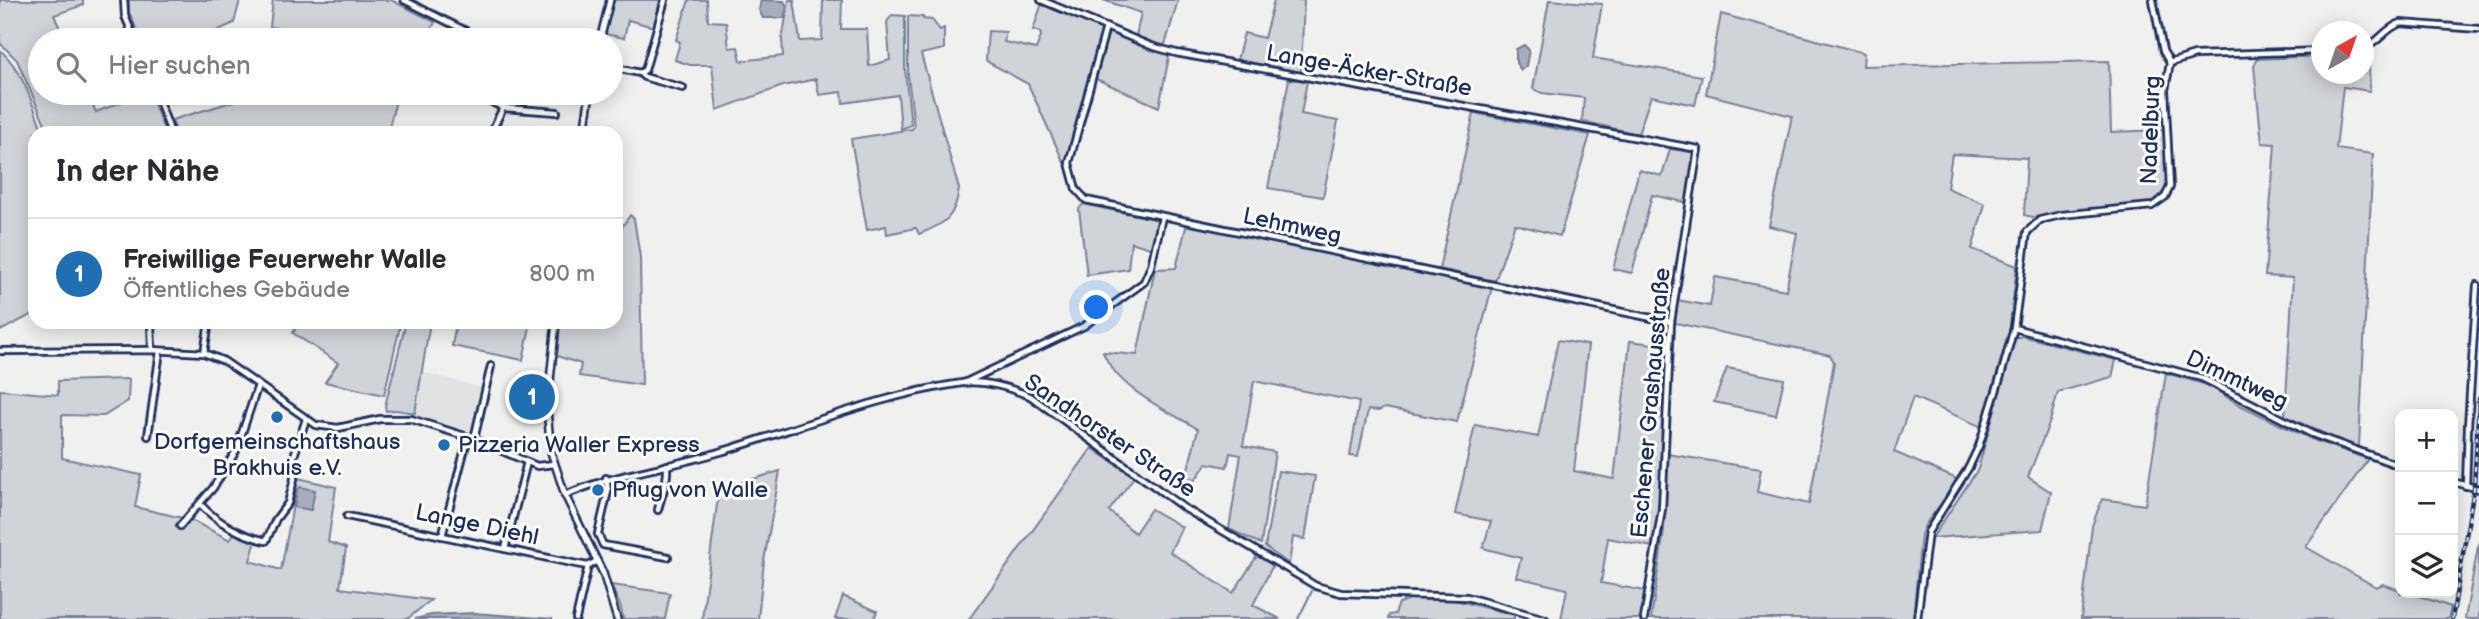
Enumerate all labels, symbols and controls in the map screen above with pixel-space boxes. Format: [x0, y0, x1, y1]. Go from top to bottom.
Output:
north arrow [2311, 21, 2374, 84]
search box [28, 28, 623, 105]
street label: Lange-Äcker-Straße [1264, 39, 1474, 103]
icon: search [52, 48, 90, 86]
text: Hier suchen [108, 51, 251, 82]
street label: Nadelburg [2135, 75, 2167, 185]
text: In der Nähe [56, 154, 219, 190]
street label: Lehmweg [1240, 202, 1344, 250]
text: Freiwillige Feuerwehr Walle [123, 245, 447, 276]
text: 1 [74, 260, 84, 288]
text: 800 m [529, 260, 595, 288]
street label: Eschener Grashausstraße [1625, 267, 1677, 539]
text: Öffentliches Gebäude [123, 276, 350, 304]
your location [1079, 290, 1113, 324]
street label: Dimmtweg [2181, 344, 2293, 416]
street label: Sandhorster Straße [1019, 368, 1201, 504]
pin: 1 [509, 371, 555, 423]
marker: Dorfgemeinschaftshaus Brakhuis e.V. [269, 409, 285, 425]
map controls [2395, 409, 2458, 598]
button: + [2395, 409, 2458, 472]
place label: Dorfgemeinschaftshaus Brakhuis e.V. [154, 428, 400, 482]
place label: Pizzeria Waller Express [458, 431, 700, 459]
marker: Pizzeria Waller Express [436, 437, 452, 453]
button: − [2395, 472, 2458, 535]
place label: Pflug von Walle [612, 476, 768, 504]
marker: Pflug von Walle [590, 482, 606, 498]
street label: Lange Diehl [413, 498, 541, 552]
button: layers [2395, 535, 2458, 598]

